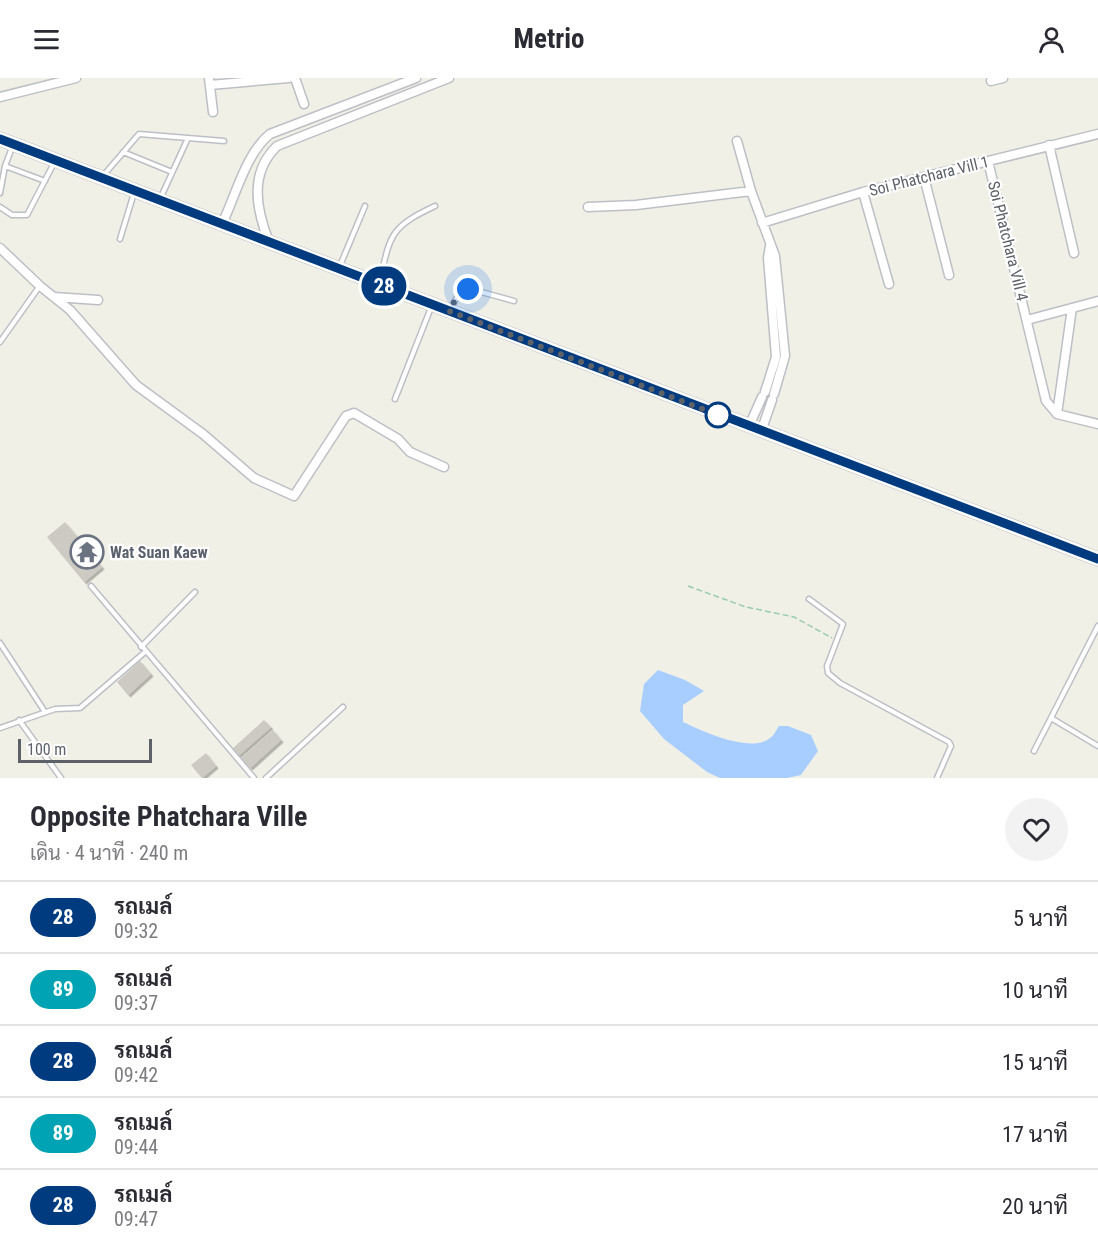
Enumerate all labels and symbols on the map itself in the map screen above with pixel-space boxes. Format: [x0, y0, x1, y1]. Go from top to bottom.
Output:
street label: Soi Phatchara Vill 1 [867, 152, 991, 200]
street label: Soi Phatchara Vill 4 [984, 179, 1032, 303]
line badge: 28 [357, 266, 411, 306]
your location [453, 274, 483, 304]
unlabelled marker [705, 402, 731, 428]
temple icon: Wat Suan Kaew [69, 534, 105, 570]
place label: Wat Suan Kaew [110, 543, 208, 562]
scale bar [18, 736, 152, 764]

